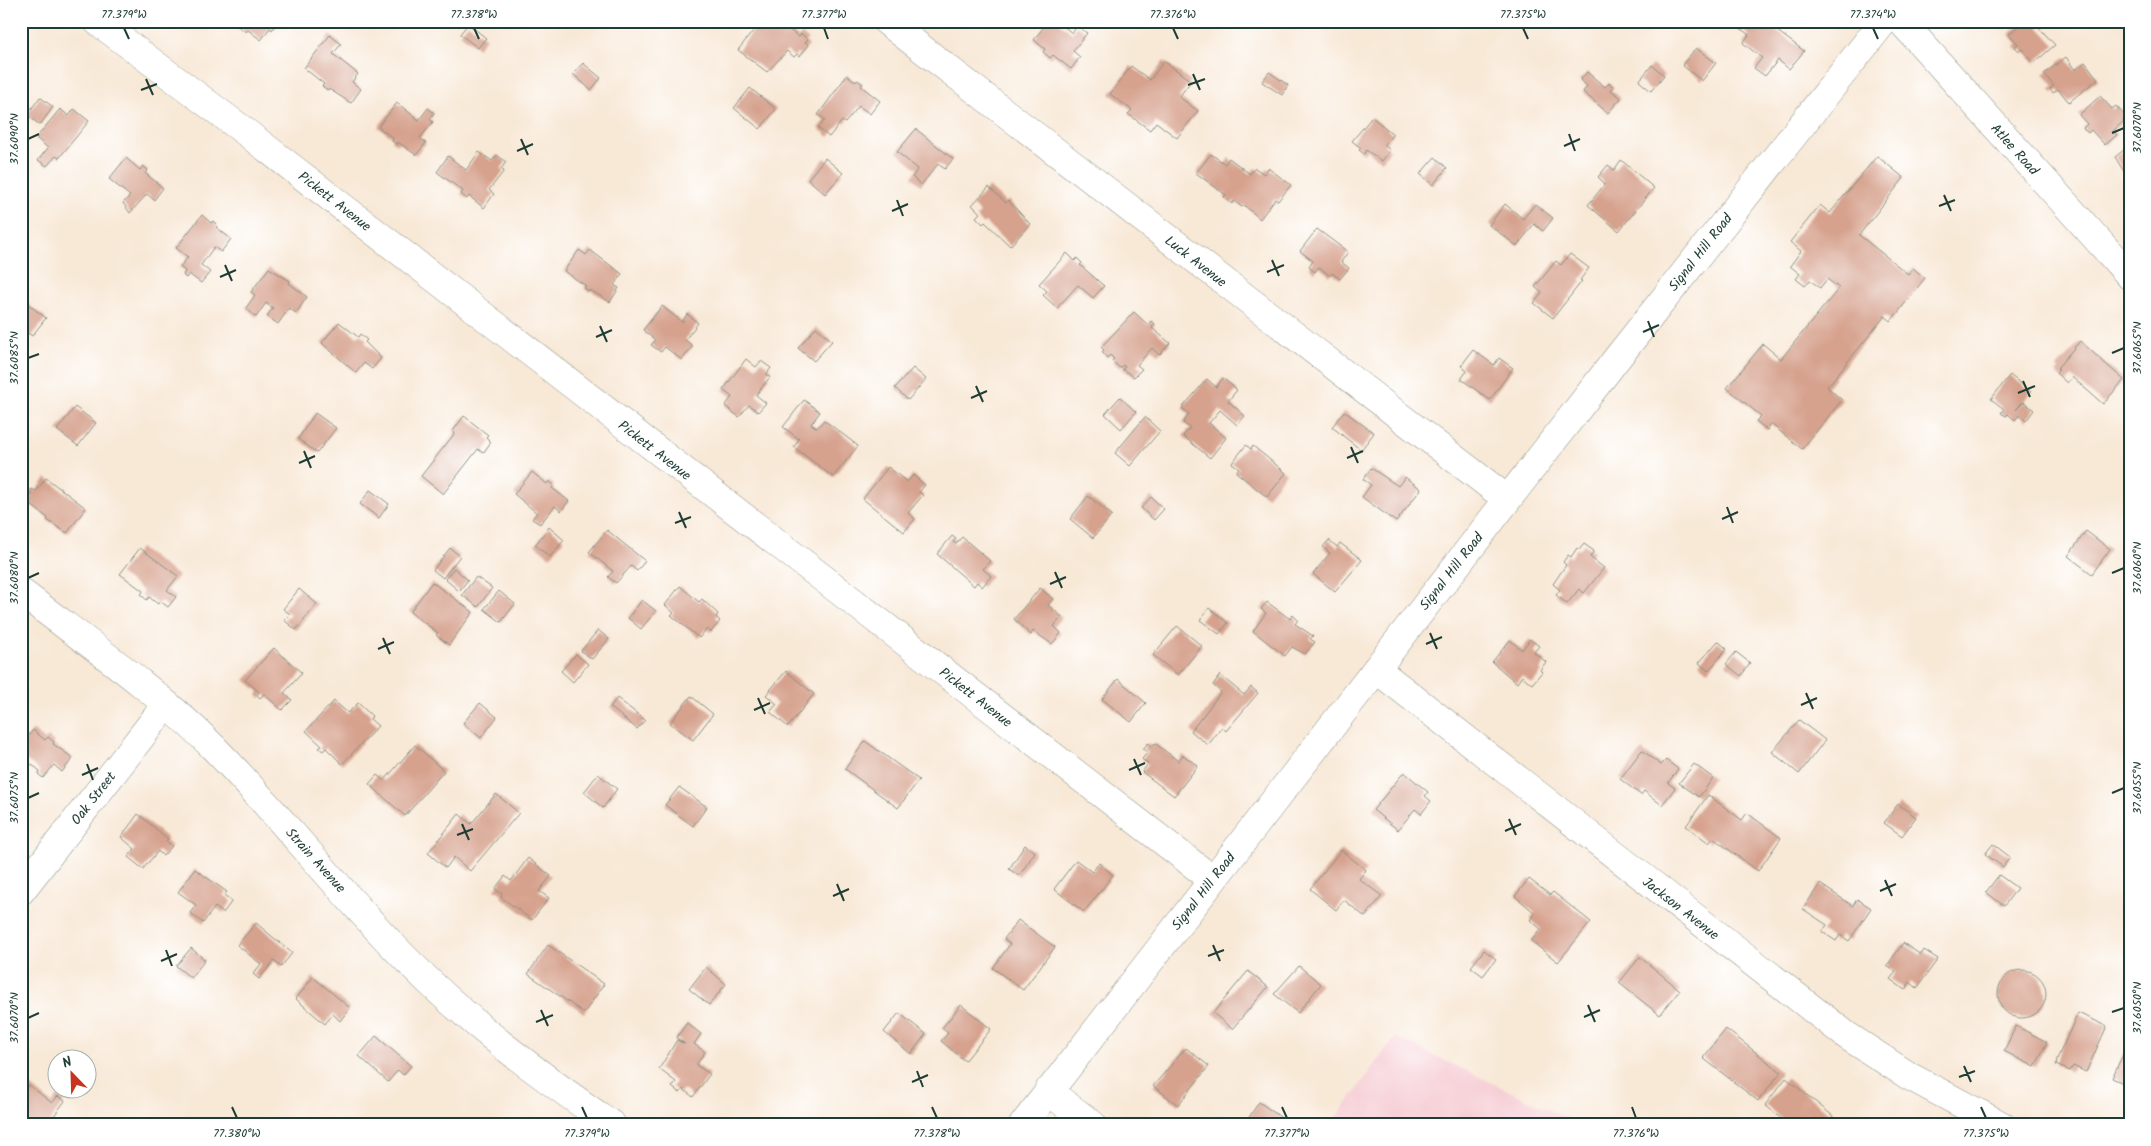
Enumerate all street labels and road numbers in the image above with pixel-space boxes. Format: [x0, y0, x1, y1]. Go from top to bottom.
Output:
street label: Atlee Road [1985, 119, 2044, 181]
street label: Pickett Avenue [293, 166, 376, 238]
street label: Signal Hill Road [1663, 208, 1739, 296]
street label: Luck Avenue [1159, 230, 1232, 294]
street label: Pickett Avenue [613, 415, 696, 487]
street label: Signal Hill Road [1414, 527, 1490, 615]
street label: Pickett Avenue [934, 662, 1017, 734]
street label: Oak Street [66, 767, 122, 830]
street label: Strain Avenue [280, 823, 351, 899]
street label: Signal Hill Road [1166, 847, 1242, 935]
street label: Jackson Avenue [1637, 872, 1724, 946]

